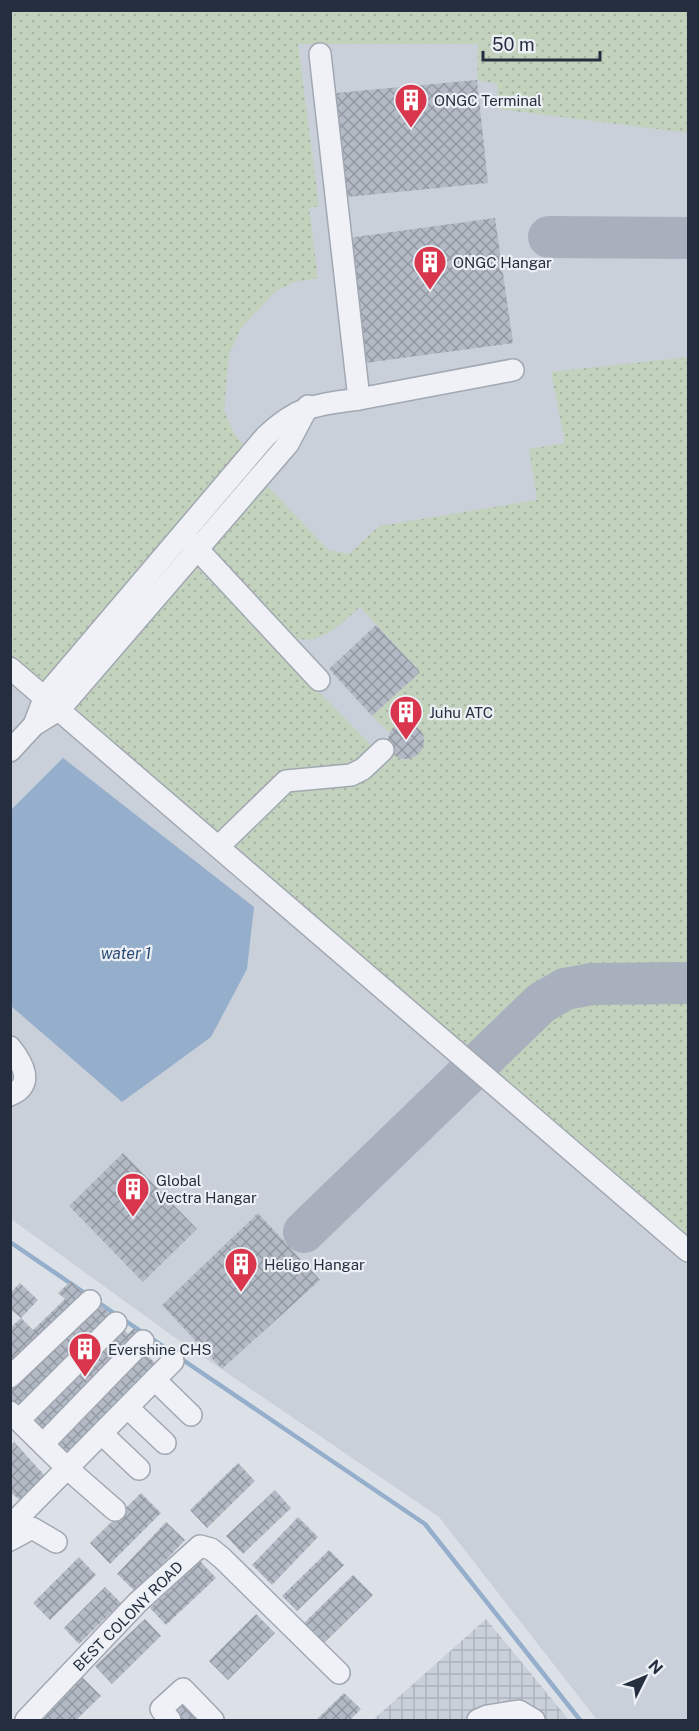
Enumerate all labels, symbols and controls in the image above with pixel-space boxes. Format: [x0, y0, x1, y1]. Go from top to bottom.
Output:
scale bar [483, 24, 600, 62]
text: 50 m [492, 34, 535, 55]
building icon: ONGC Terminal [393, 82, 429, 129]
place label: ONGC Terminal [434, 92, 542, 109]
building icon: ONGC Hangar [412, 244, 448, 291]
place label: ONGC Hangar [453, 254, 552, 271]
building icon: Juhu ATC [388, 694, 424, 741]
place label: Juhu ATC [429, 704, 493, 721]
water label: water 1 [101, 944, 151, 963]
building icon: Global Vectra Hangar [115, 1171, 151, 1218]
place label: Global Vectra Hangar [156, 1172, 257, 1206]
building icon: Heligo Hangar [223, 1246, 259, 1293]
place label: Heligo Hangar [264, 1256, 365, 1273]
building icon: Evershine CHS [67, 1331, 103, 1378]
place label: Evershine CHS [108, 1341, 211, 1358]
street label: BEST COLONY ROAD [70, 1558, 186, 1674]
north arrow [615, 1647, 675, 1707]
text: N [644, 1656, 667, 1678]

